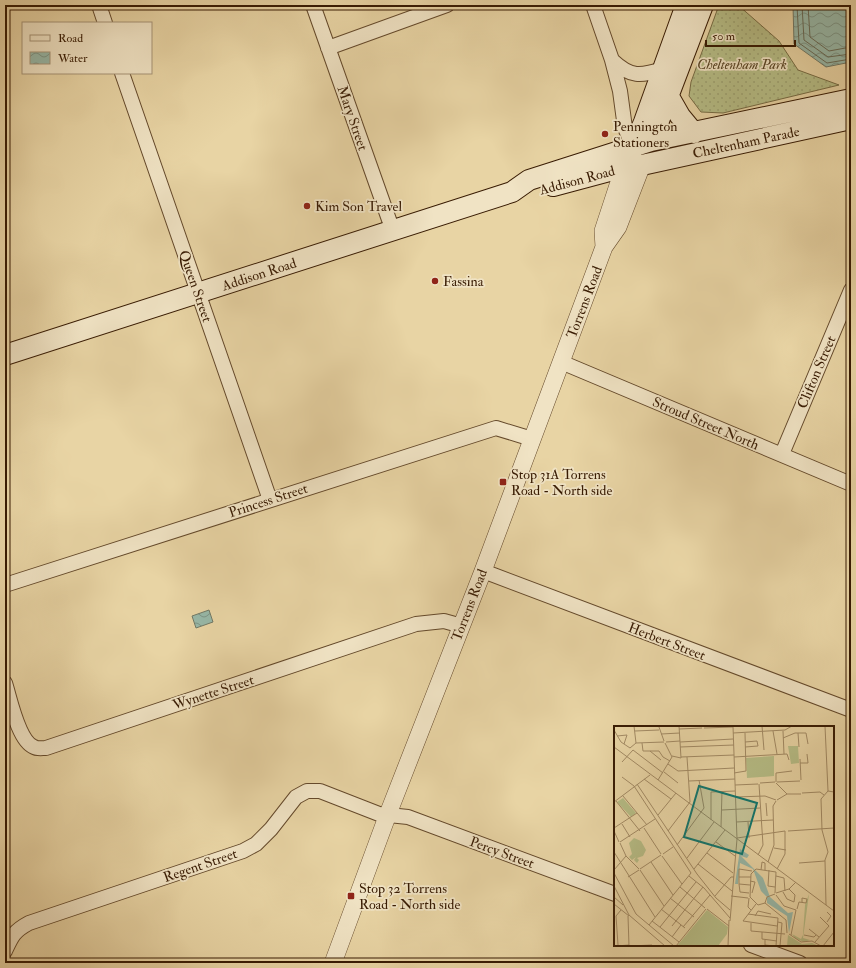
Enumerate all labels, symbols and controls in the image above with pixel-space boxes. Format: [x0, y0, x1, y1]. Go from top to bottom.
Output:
legend [22, 22, 152, 74]
scale bar [706, 22, 795, 48]
text: 50 m [712, 29, 736, 44]
text: Road [58, 31, 83, 46]
text: Water [57, 51, 88, 66]
park label: Cheltenham Park [697, 56, 787, 73]
street label: Mary Street [333, 84, 372, 153]
place label: Pennington Stationers [613, 118, 677, 151]
street label: Cheltenham Parade [691, 123, 801, 162]
marker: Pennington Stationers [600, 129, 610, 139]
street label: Addison Road [537, 162, 617, 199]
place label: Kim Son Travel [315, 198, 402, 215]
marker: Kim Son Travel [302, 201, 312, 211]
street label: Queen Street [175, 248, 216, 325]
street label: Addison Road [219, 254, 299, 295]
street label: Torrens Road [563, 264, 606, 341]
place label: Fassina [443, 273, 484, 290]
marker: Fassina [430, 276, 440, 286]
street label: Clifton Street [794, 333, 840, 411]
street label: Stroud Street North [650, 393, 762, 454]
place label: Stop 31A Torrens Road - North side [511, 466, 612, 499]
marker: Stop 31A Torrens Road - North side [498, 477, 508, 487]
street label: Princess Street [227, 480, 310, 521]
street label: Torrens Road [448, 567, 491, 644]
street label: Herbert Street [626, 619, 708, 664]
street label: Wynette Street [169, 671, 257, 715]
inset map [614, 726, 834, 946]
street label: Percy Street [467, 833, 537, 873]
street label: Regent Street [161, 845, 240, 886]
place label: Stop 32 Torrens Road - North side [359, 880, 460, 913]
marker: Stop 32 Torrens Road - North side [346, 891, 356, 901]

